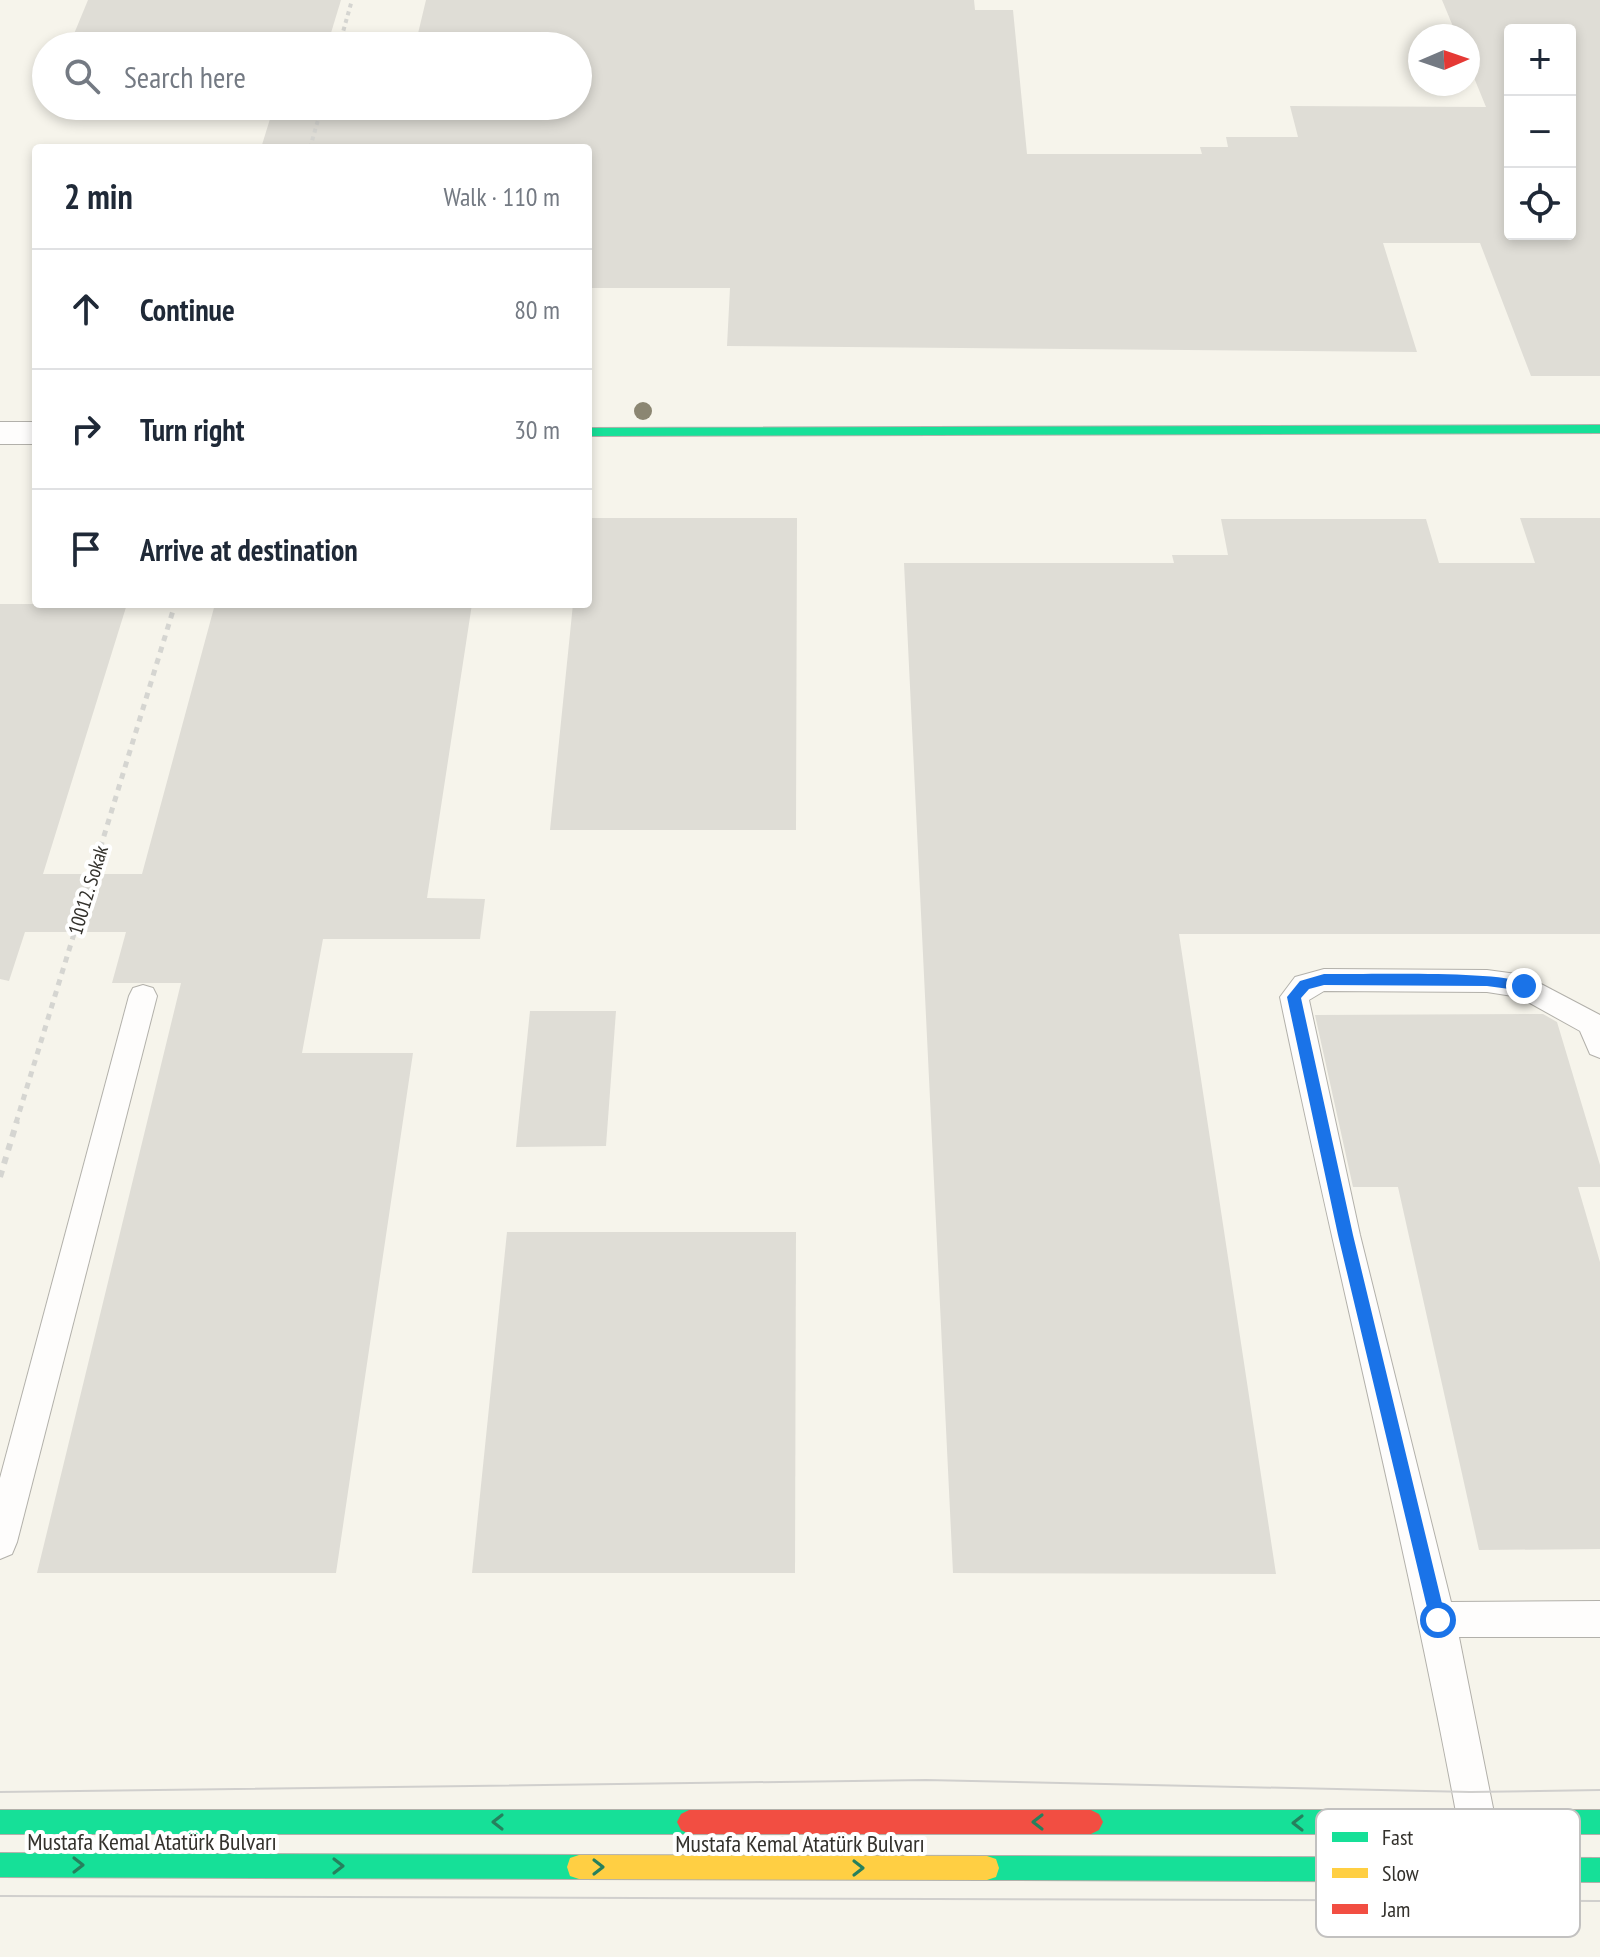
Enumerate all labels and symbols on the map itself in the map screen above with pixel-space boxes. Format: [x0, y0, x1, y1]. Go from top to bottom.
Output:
north arrow [1408, 24, 1480, 96]
street label: 10012. Sokak [62, 842, 114, 938]
route end [1506, 968, 1542, 1004]
route start [1420, 1602, 1456, 1638]
legend [1316, 1809, 1580, 1937]
one-way arrow [491, 1813, 504, 1831]
one-way arrow [1031, 1813, 1044, 1831]
one-way arrow [1291, 1814, 1304, 1832]
text: Fast [1382, 1823, 1413, 1851]
street label: Mustafa Kemal Atatürk Bulvarı [27, 1826, 277, 1857]
street label: Mustafa Kemal Atatürk Bulvarı [675, 1828, 925, 1859]
one-way arrow [72, 1856, 85, 1874]
one-way arrow [332, 1857, 345, 1875]
one-way arrow [592, 1858, 605, 1876]
one-way arrow [852, 1859, 865, 1877]
text: Slow [1382, 1859, 1419, 1887]
text: Jam [1381, 1895, 1410, 1923]

